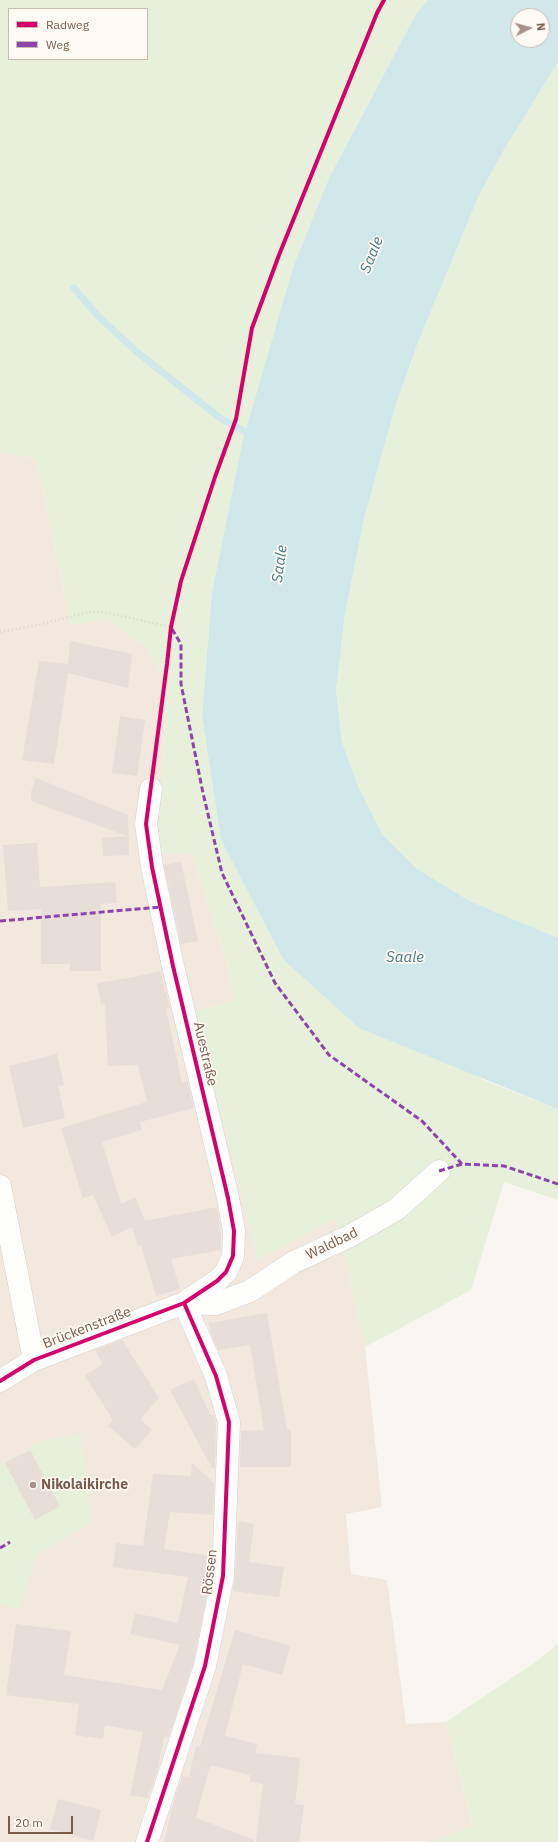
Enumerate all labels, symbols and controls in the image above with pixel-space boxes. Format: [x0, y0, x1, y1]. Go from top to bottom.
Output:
legend [8, 8, 148, 60]
north arrow [510, 8, 550, 48]
text: Radweg [46, 17, 89, 32]
text: N [534, 22, 548, 32]
text: Weg [46, 37, 69, 52]
water label: Saale [357, 234, 387, 276]
water label: Saale [268, 544, 292, 584]
water label: Saale [386, 949, 424, 967]
street label: Auestraße [189, 1020, 221, 1088]
street label: Waldbad [303, 1224, 361, 1264]
street label: Brückenstraße [41, 1304, 133, 1352]
place label: Nikolaikirche [41, 1477, 128, 1493]
marker: Nikolaikirche [28, 1480, 38, 1490]
street label: Rössen [199, 1548, 221, 1596]
scale bar [10, 1808, 75, 1834]
text: 20 m [15, 1815, 43, 1830]

